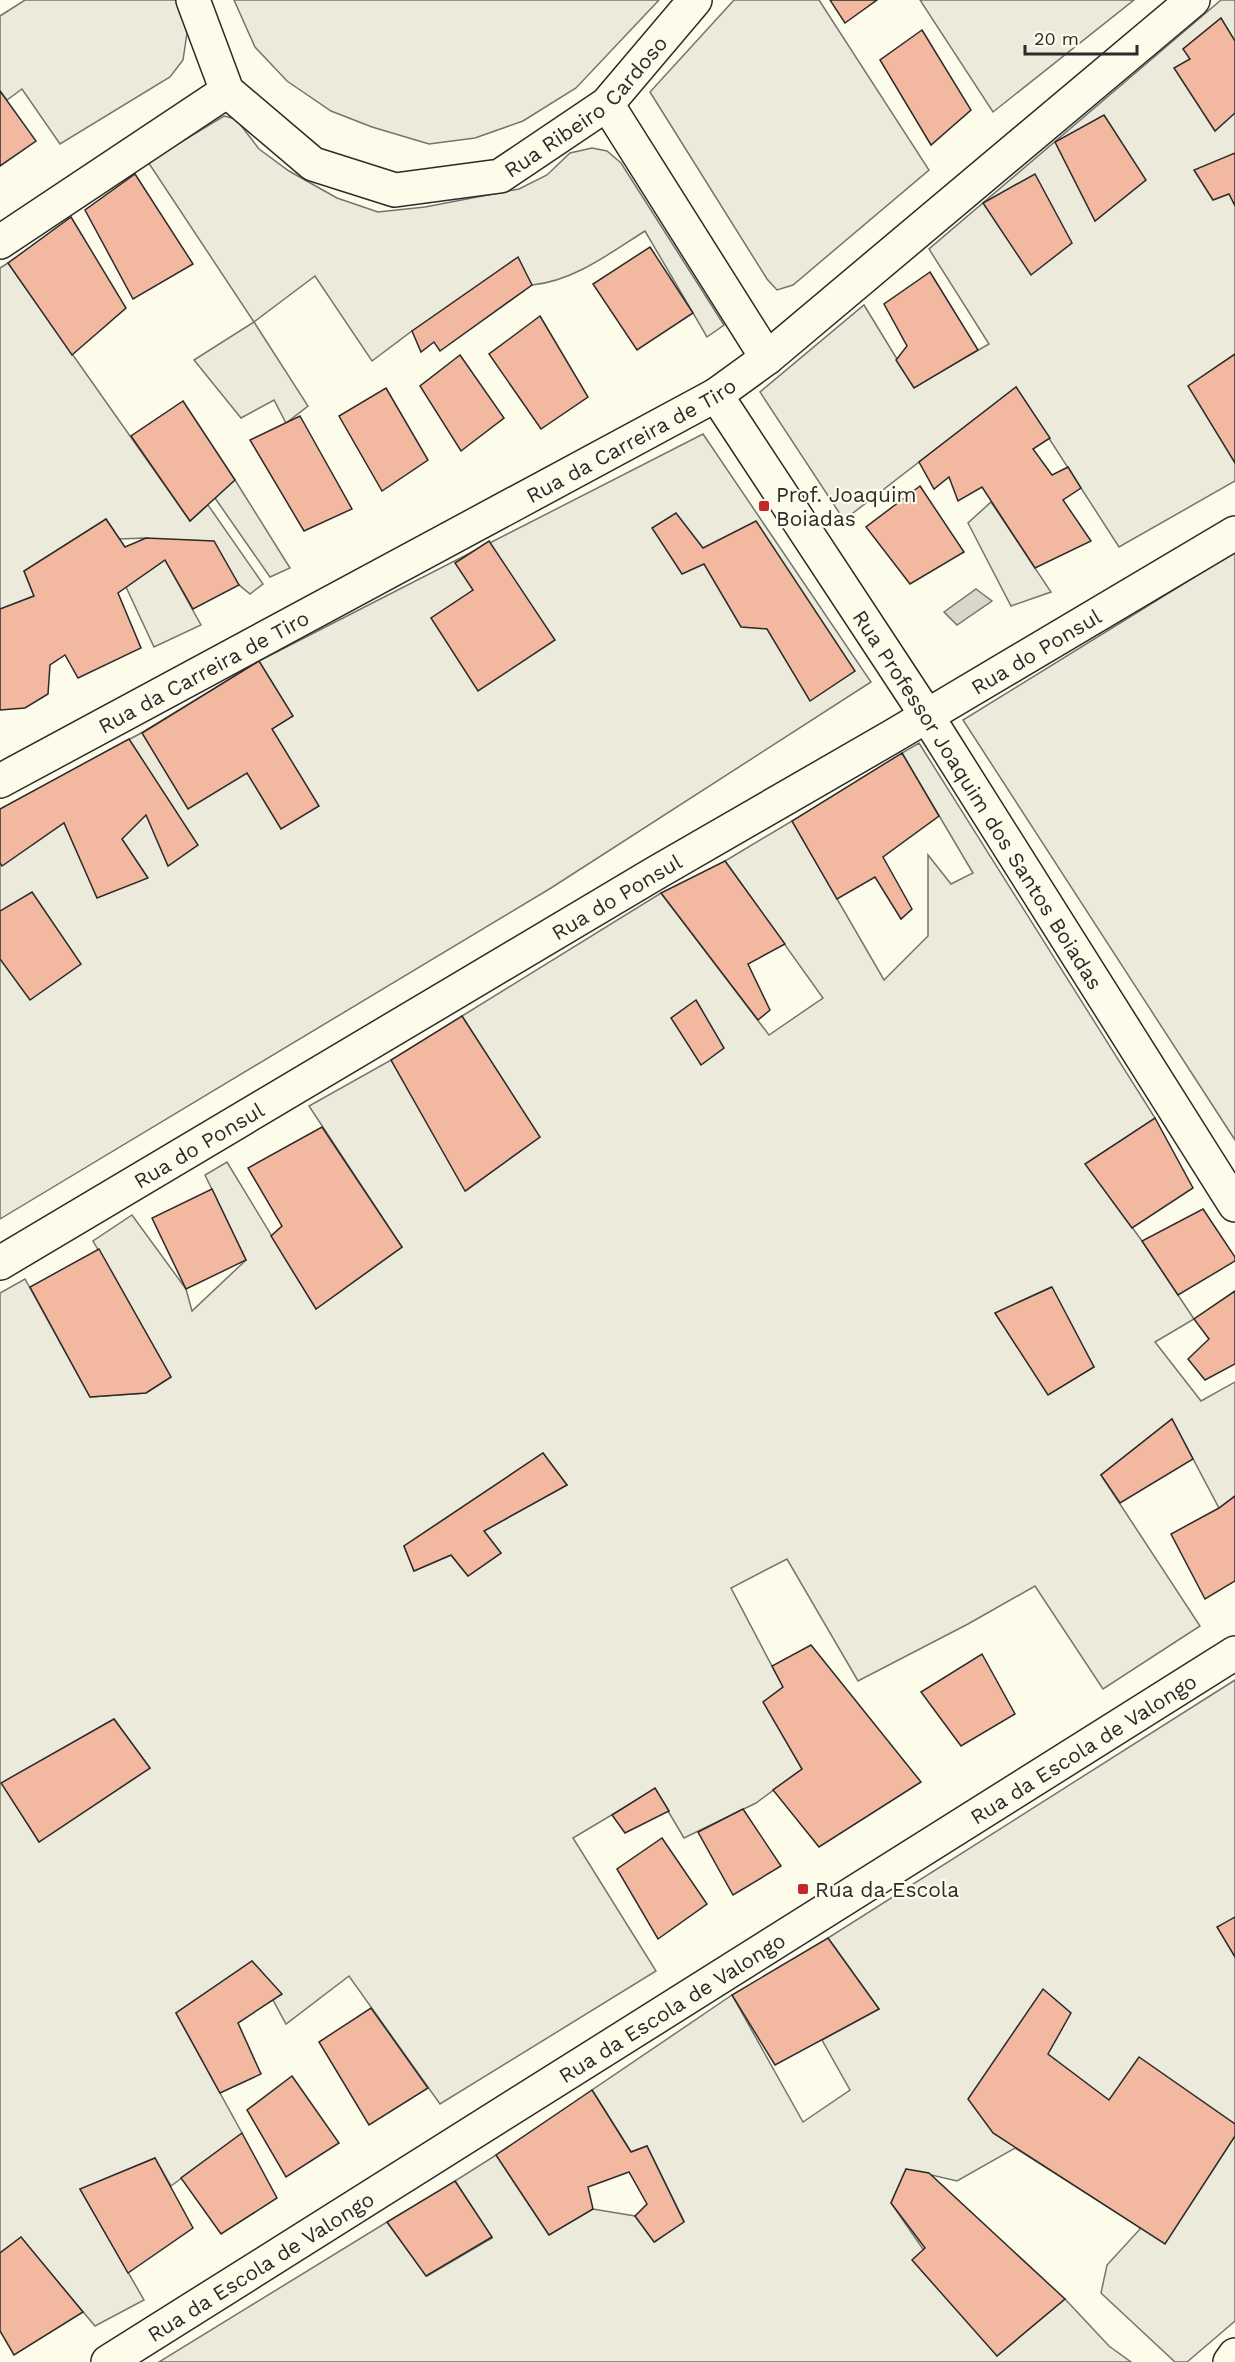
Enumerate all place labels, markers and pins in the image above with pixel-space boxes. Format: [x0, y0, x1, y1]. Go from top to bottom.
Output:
place label: Prof. Joaquim Boiadas [776, 482, 917, 531]
marker: Prof. Joaquim Boiadas [757, 499, 771, 513]
place label: Rua da Escola [815, 1877, 959, 1902]
marker: Rua da Escola [796, 1882, 810, 1896]

